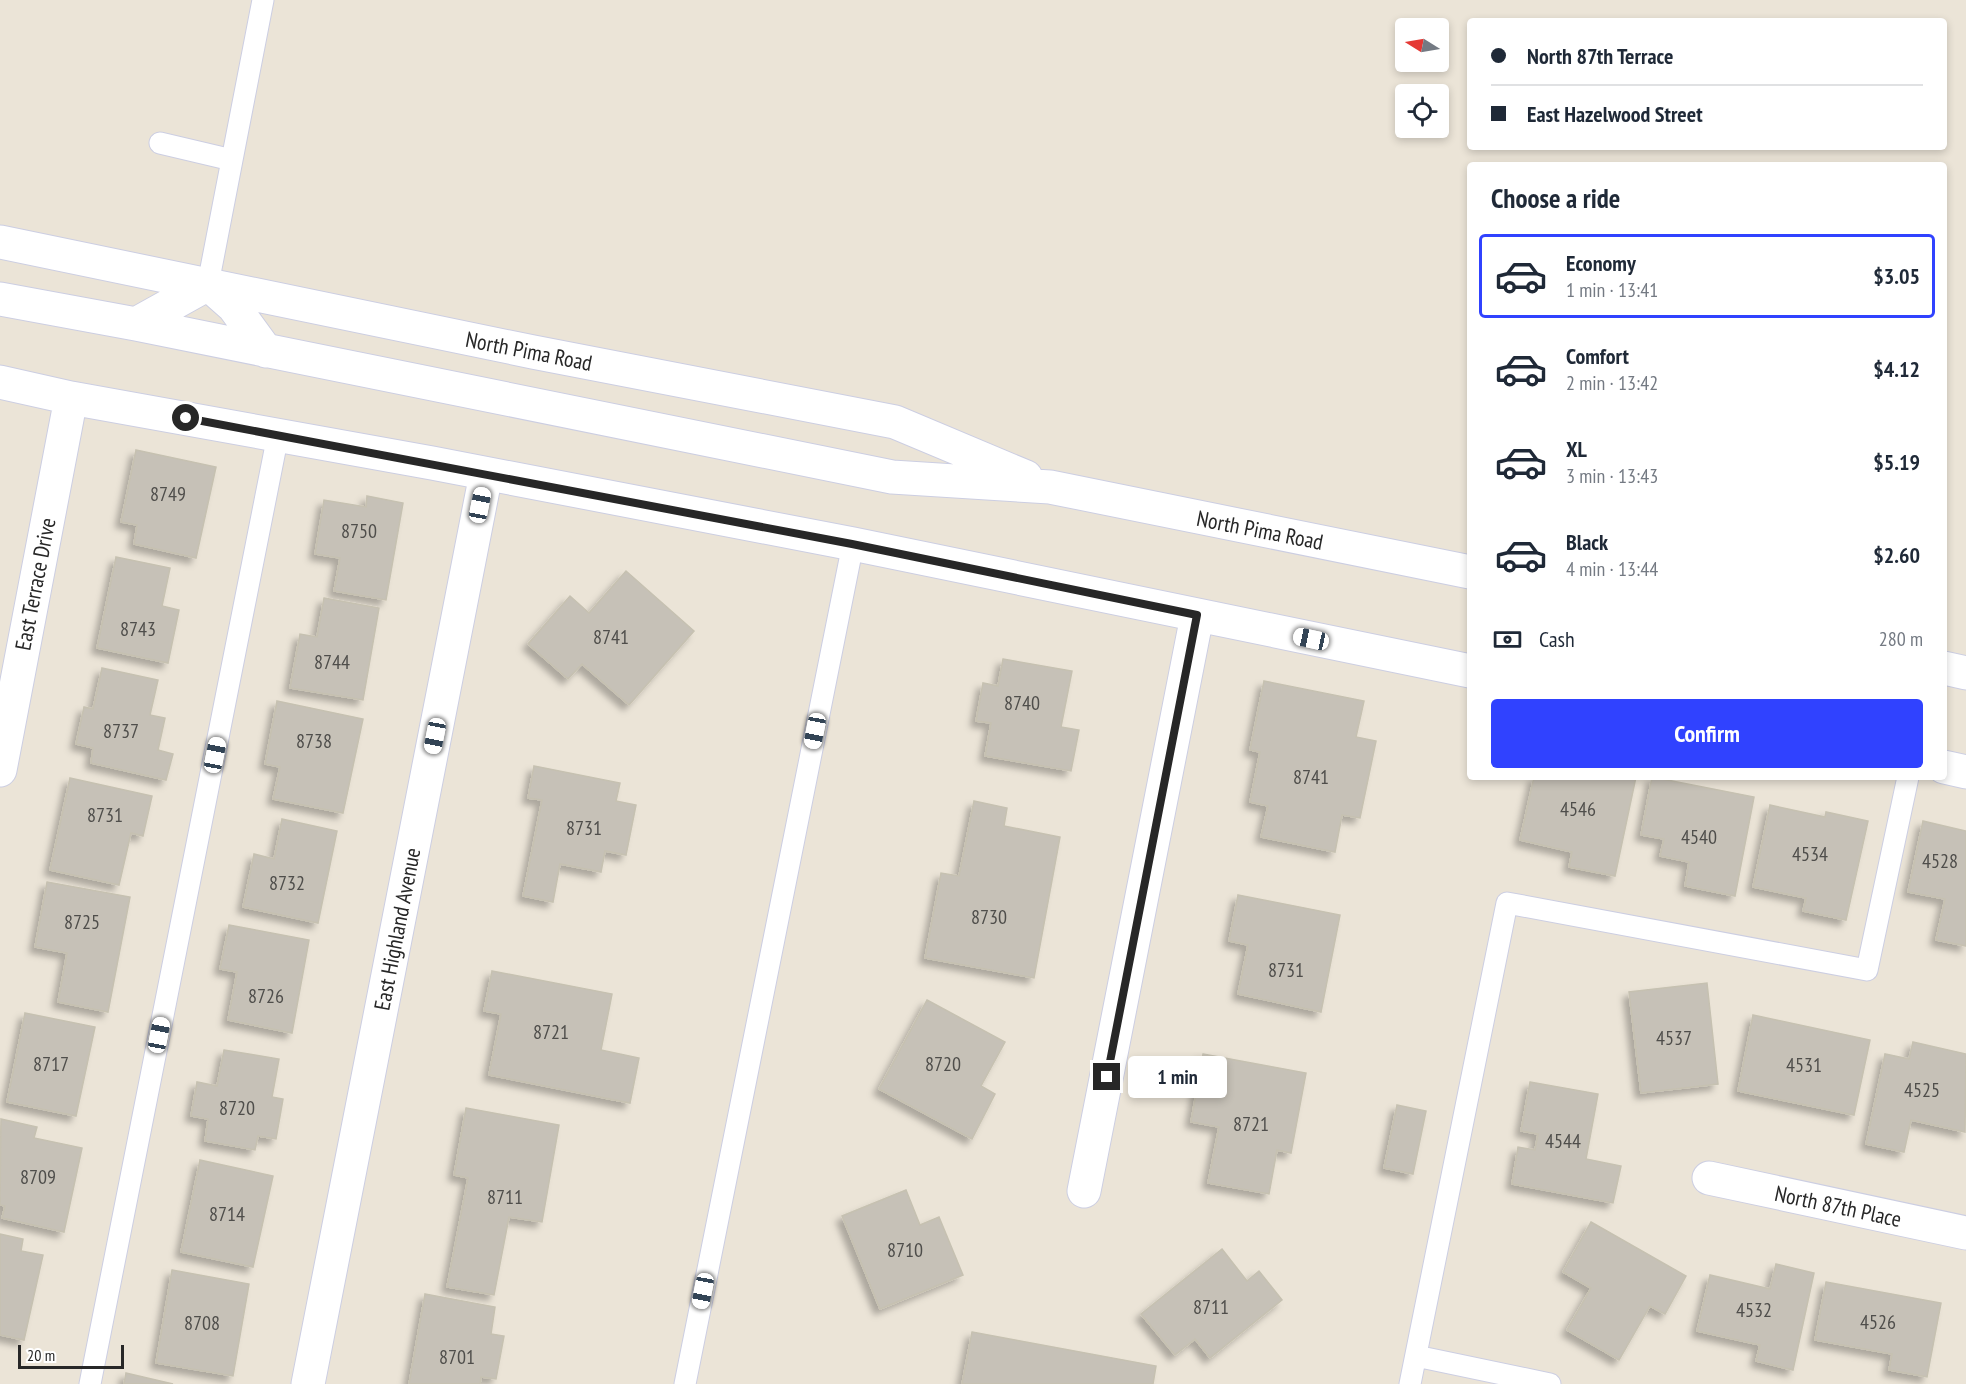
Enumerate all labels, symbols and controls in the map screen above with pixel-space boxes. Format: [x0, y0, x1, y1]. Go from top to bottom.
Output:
north arrow [1395, 18, 1449, 72]
map controls [1395, 18, 1449, 138]
text: North 87th Terrace [1527, 42, 1673, 70]
button: locate [1395, 84, 1449, 138]
text: East Hazelwood Street [1527, 100, 1703, 128]
text: Choose a ride [1491, 181, 1620, 215]
icon: car [1494, 249, 1548, 303]
text: Economy [1566, 249, 1636, 277]
text: $3.05 [1873, 262, 1920, 290]
text: 1 min · 13:41 [1566, 277, 1658, 303]
street label: North Pima Road [463, 325, 595, 377]
icon: car [1494, 342, 1548, 396]
text: Comfort [1566, 342, 1629, 370]
text: $4.12 [1873, 355, 1920, 383]
text: 2 min · 13:42 [1566, 370, 1658, 396]
route start [172, 404, 199, 431]
icon: car [1494, 435, 1548, 489]
text: XL [1566, 435, 1587, 463]
text: $5.19 [1873, 448, 1920, 476]
text: 3 min · 13:43 [1566, 463, 1658, 489]
house number: 8749 [150, 481, 186, 507]
car [468, 486, 492, 524]
street label: North Pima Road [1194, 504, 1326, 556]
street label: East Terrace Drive [8, 515, 62, 653]
house number: 8750 [341, 518, 377, 544]
icon: car [1494, 528, 1548, 582]
text: Black [1566, 528, 1608, 556]
text: $2.60 [1873, 541, 1920, 569]
text: 4 min · 13:44 [1566, 556, 1658, 582]
house number: 8743 [120, 616, 156, 642]
icon: cash [1491, 623, 1524, 656]
house number: 8741 [593, 624, 629, 650]
text: Cash [1539, 625, 1575, 653]
car [1292, 626, 1330, 652]
text: 280 m [1879, 626, 1923, 652]
house number: 8744 [314, 649, 350, 675]
house number: 8740 [1004, 690, 1040, 716]
button: Confirm [1491, 699, 1923, 768]
car [803, 712, 827, 750]
car [423, 717, 447, 755]
house number: 8737 [103, 718, 139, 744]
house number: 8738 [296, 728, 332, 754]
car [203, 736, 227, 774]
house number: 8741 [1293, 764, 1329, 790]
house number: 4546 [1560, 796, 1596, 822]
house number: 8731 [87, 802, 123, 828]
house number: 8731 [566, 815, 602, 841]
house number: 4540 [1681, 824, 1717, 850]
house number: 4534 [1792, 841, 1828, 867]
street label: East Highland Avenue [368, 845, 426, 1013]
house number: 4528 [1922, 848, 1958, 874]
house number: 8732 [269, 870, 305, 896]
house number: 8730 [971, 904, 1007, 930]
house number: 8725 [64, 909, 100, 935]
house number: 8731 [1268, 957, 1304, 983]
house number: 8726 [248, 983, 284, 1009]
car [147, 1016, 171, 1054]
house number: 8721 [533, 1019, 569, 1045]
house number: 4537 [1656, 1025, 1692, 1051]
house number: 8717 [33, 1051, 69, 1077]
house number: 8720 [925, 1051, 961, 1077]
house number: 4531 [1786, 1052, 1822, 1078]
callout: 1 min [1128, 1056, 1227, 1098]
route end [1093, 1063, 1120, 1090]
text: 1 min [1157, 1064, 1198, 1090]
house number: 4525 [1904, 1077, 1940, 1103]
house number: 8720 [219, 1095, 255, 1121]
house number: 8721 [1233, 1111, 1269, 1137]
house number: 4544 [1545, 1128, 1581, 1154]
house number: 8709 [20, 1164, 56, 1190]
street label: North 87th Place [1772, 1179, 1904, 1233]
house number: 8711 [487, 1184, 523, 1210]
house number: 8714 [209, 1201, 245, 1227]
house number: 8710 [887, 1237, 923, 1263]
car [691, 1272, 715, 1310]
house number: 8711 [1193, 1294, 1229, 1320]
house number: 4532 [1736, 1297, 1772, 1323]
house number: 4526 [1860, 1309, 1896, 1335]
house number: 8708 [184, 1310, 220, 1336]
scale bar [18, 1342, 124, 1370]
house number: 8701 [439, 1344, 475, 1370]
text: 20 m [27, 1345, 55, 1365]

